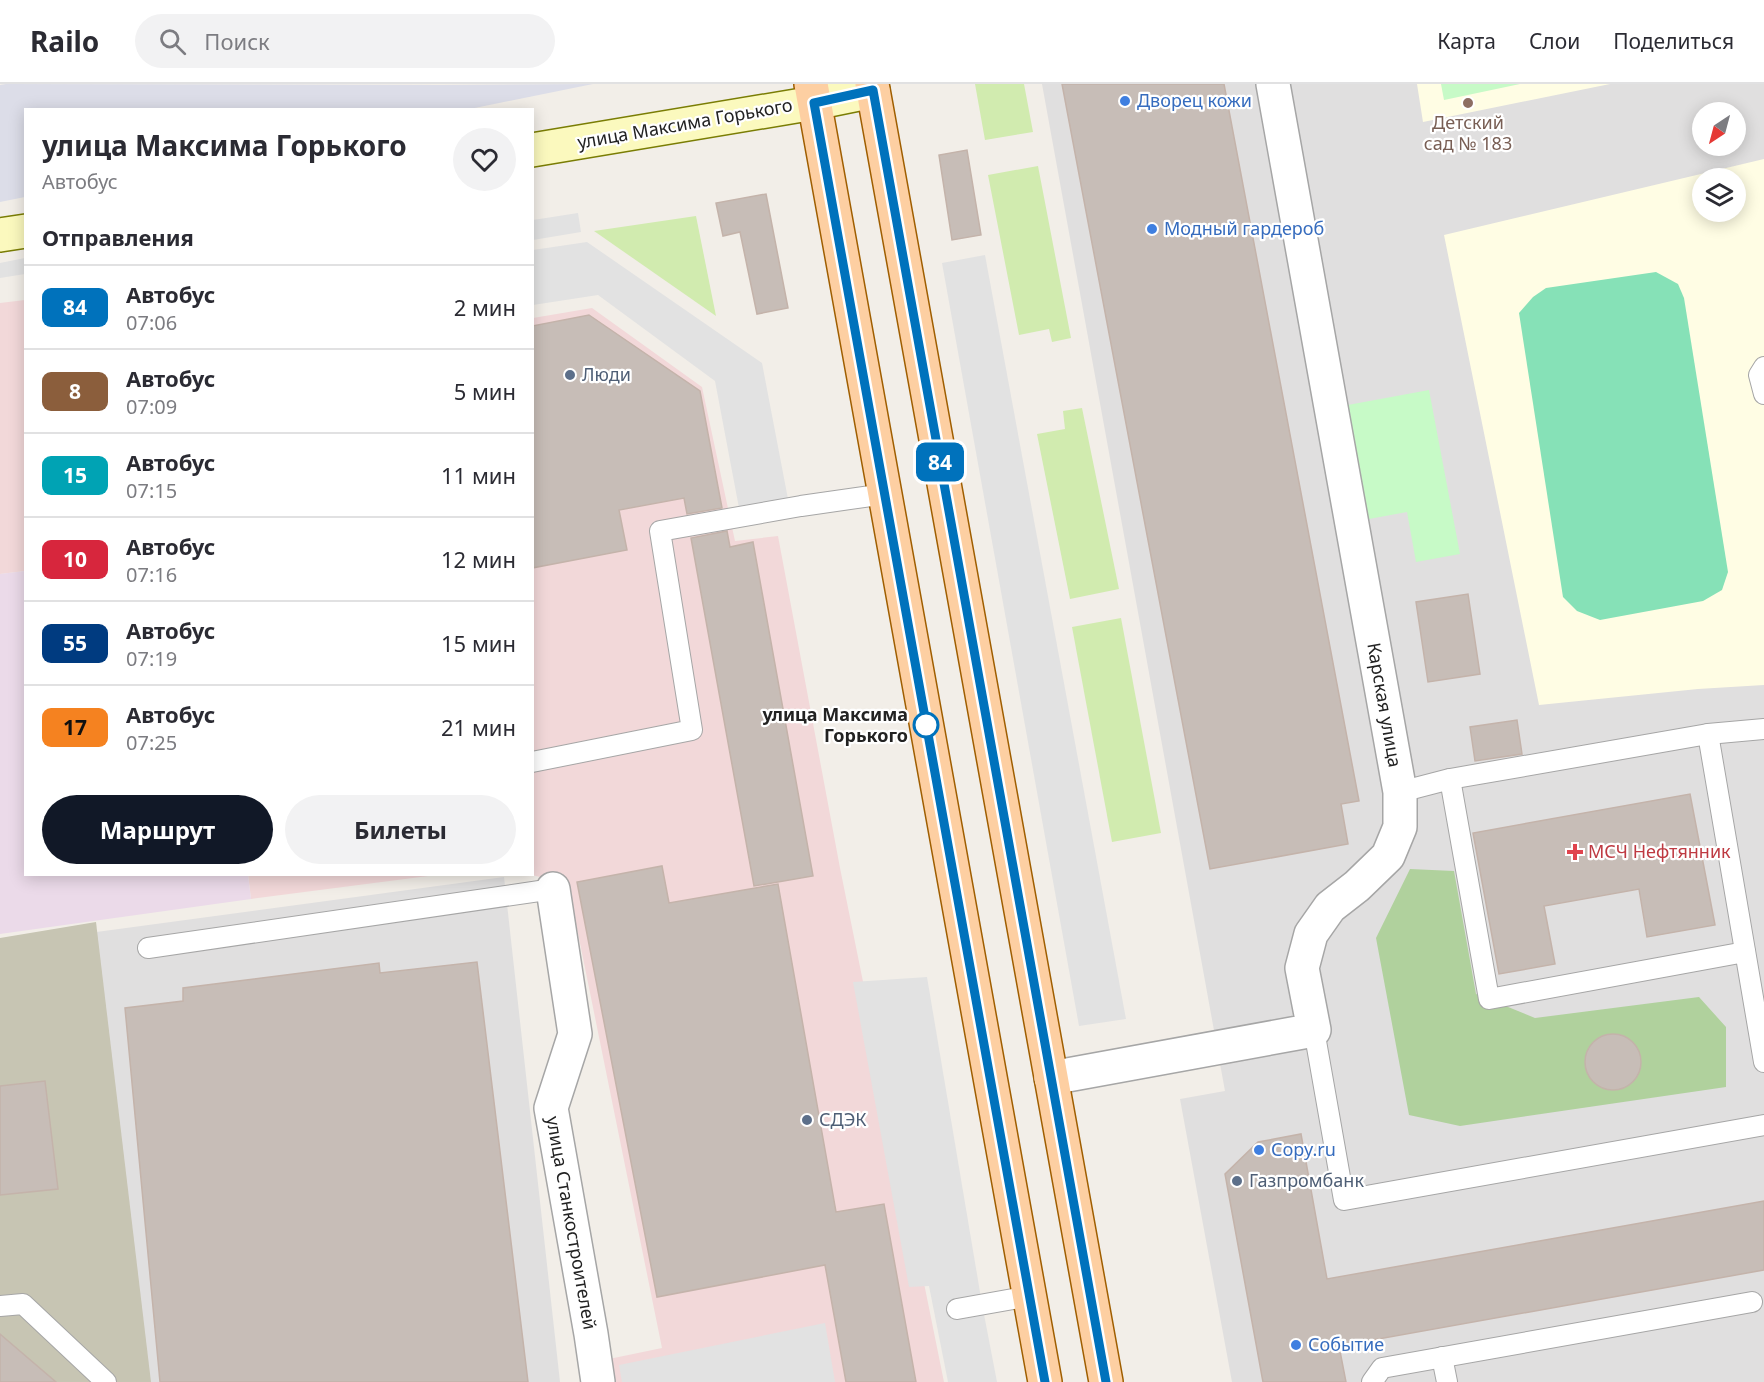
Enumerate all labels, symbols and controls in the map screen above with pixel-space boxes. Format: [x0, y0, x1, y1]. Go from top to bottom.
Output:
search box [135, 14, 555, 68]
text: Railo [30, 22, 99, 60]
icon: search [156, 25, 189, 58]
text: Поиск [204, 26, 270, 56]
text: Карта [1437, 27, 1496, 55]
text: Слои [1529, 27, 1580, 55]
text: Поделиться [1613, 27, 1734, 55]
place label: Дворец кожи [1137, 88, 1252, 112]
street label: улица Максима Горького [575, 92, 794, 154]
marker: Дворец кожи [1118, 94, 1132, 108]
marker: Детский сад № 183 [1461, 96, 1475, 110]
north arrow [1692, 102, 1746, 156]
map controls [1692, 102, 1746, 222]
place label: Детский сад № 183 [1424, 110, 1512, 155]
text: улица Максима Горького [42, 126, 407, 164]
button: heart [453, 128, 516, 191]
text: Автобус [42, 168, 118, 195]
button: layers [1692, 168, 1746, 222]
place label: Модный гардероб [1164, 216, 1324, 240]
text: Отправления [42, 222, 194, 252]
marker: Модный гардероб [1145, 222, 1159, 236]
text: Автобус [126, 279, 215, 309]
text: 2 мин [454, 292, 516, 322]
text: 84 [63, 293, 87, 321]
text: 07:06 [126, 309, 177, 336]
place label: Люди [582, 362, 631, 386]
text: Автобус [126, 363, 215, 393]
marker: Люди [563, 368, 577, 382]
text: 5 мин [454, 376, 516, 406]
text: 8 [69, 377, 81, 405]
text: 07:09 [126, 393, 177, 420]
line badge: 84 [913, 442, 967, 482]
text: Автобус [126, 447, 215, 477]
text: 84 [928, 448, 952, 476]
text: 11 мин [441, 460, 516, 490]
text: 15 [63, 461, 87, 489]
text: 07:15 [126, 477, 177, 504]
text: Автобус [126, 531, 215, 561]
text: 12 мин [441, 544, 516, 574]
text: 10 [63, 545, 87, 573]
text: 07:16 [126, 561, 177, 588]
text: Автобус [126, 615, 215, 645]
text: 15 мин [441, 628, 516, 658]
text: 55 [63, 629, 87, 657]
street label: Карская улица [1362, 641, 1408, 769]
text: 07:19 [126, 645, 177, 672]
text: Автобус [126, 699, 215, 729]
place label: улица Максима Горького [761, 702, 908, 747]
text: 21 мин [441, 712, 516, 742]
marker: улица Максима Горького [913, 712, 939, 738]
text: 17 [63, 713, 87, 741]
text: 07:25 [126, 729, 177, 756]
button: Маршрут [42, 795, 273, 864]
button: Билеты [285, 795, 516, 864]
place label: МСЧ Нефтянник [1588, 839, 1731, 863]
marker: МСЧ Нефтянник [1566, 843, 1584, 861]
place label: СДЭК [819, 1107, 867, 1131]
marker: СДЭК [800, 1113, 814, 1127]
street label: улица Станкостроителей [541, 1114, 603, 1331]
place label: Copy.ru [1271, 1137, 1336, 1161]
marker: Copy.ru [1252, 1143, 1266, 1157]
place label: Газпромбанк [1249, 1168, 1364, 1192]
marker: Газпромбанк [1230, 1174, 1244, 1188]
place label: Событие [1308, 1332, 1384, 1356]
marker: Событие [1289, 1338, 1303, 1352]

